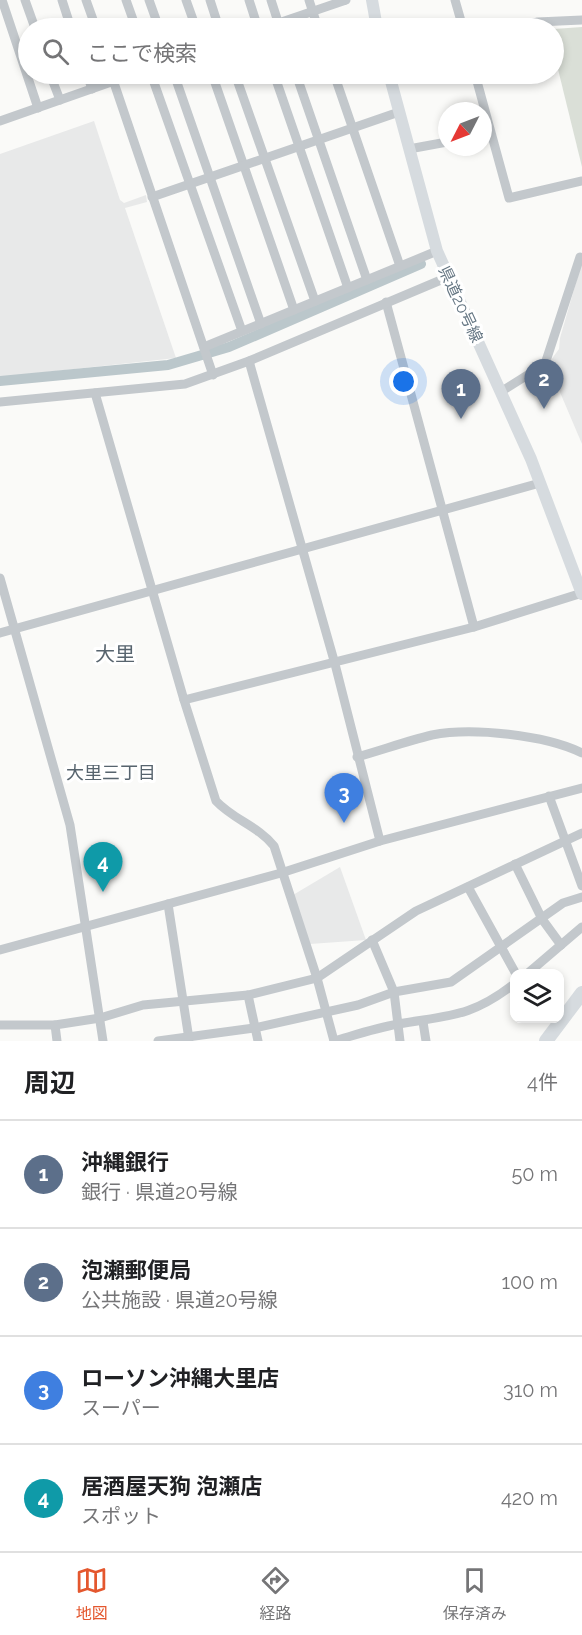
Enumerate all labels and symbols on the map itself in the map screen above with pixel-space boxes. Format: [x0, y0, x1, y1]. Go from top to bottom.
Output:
north arrow [438, 102, 492, 156]
street label: 県道20号線 [435, 263, 487, 345]
pin: 2 [524, 360, 564, 409]
your location [389, 367, 418, 396]
pin: 1 [442, 370, 480, 419]
district label: 大里 [95, 642, 135, 666]
district label: 大里三丁目 [66, 762, 156, 783]
pin: 3 [324, 774, 364, 823]
pin: 4 [84, 842, 122, 892]

